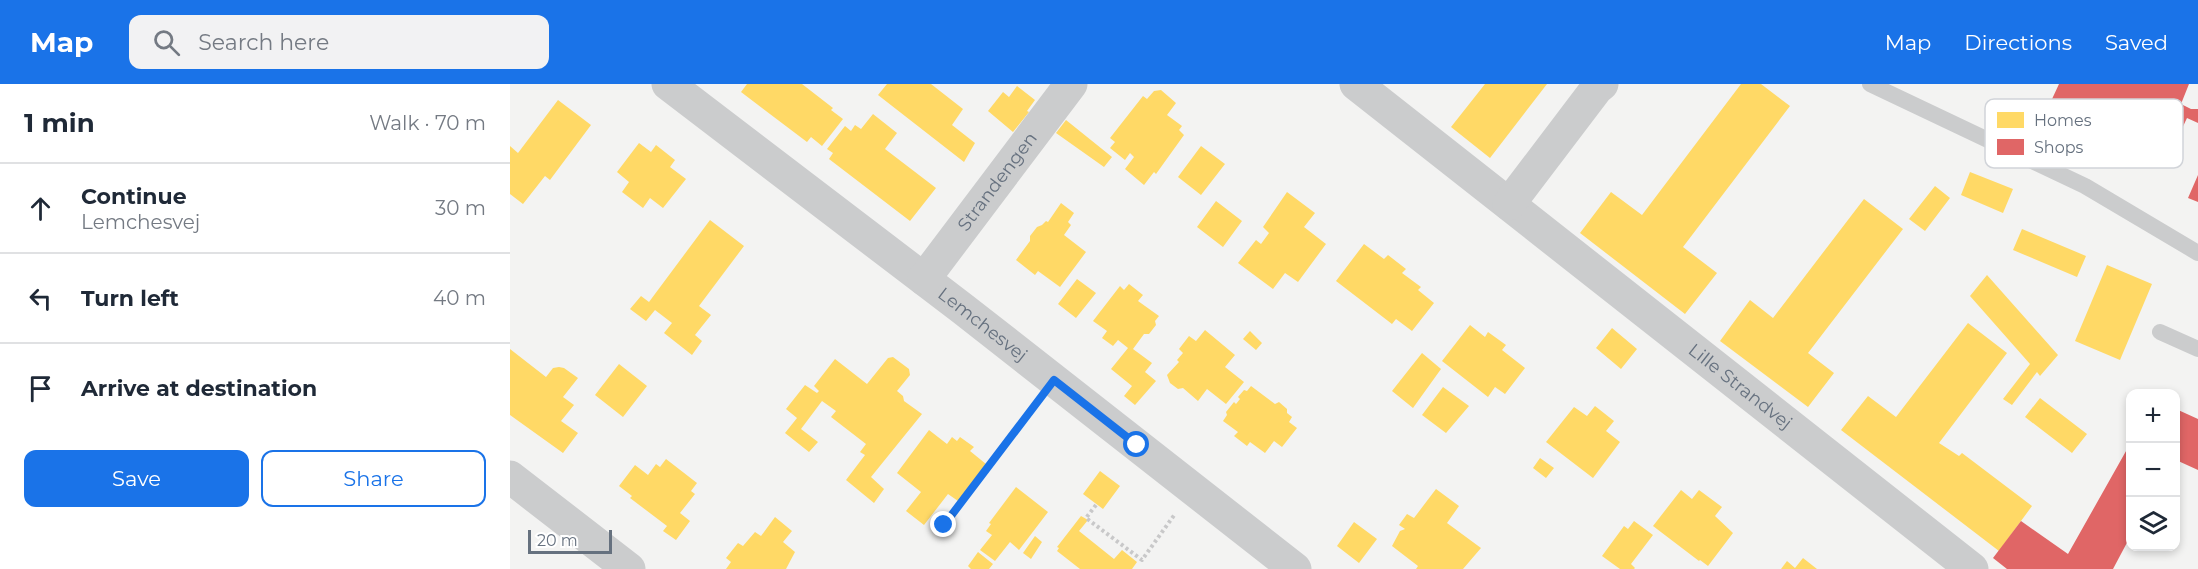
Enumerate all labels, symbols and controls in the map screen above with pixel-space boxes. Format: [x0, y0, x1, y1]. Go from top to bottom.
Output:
search box [129, 15, 549, 69]
text: Map [30, 25, 93, 59]
icon: search [150, 26, 183, 59]
text: Search here [198, 29, 329, 56]
text: Map [1885, 30, 1931, 55]
text: Directions [1964, 30, 2072, 55]
text: Saved [2105, 30, 2168, 55]
legend [1985, 99, 2183, 168]
text: 1 min [24, 107, 95, 139]
text: Walk · 70 m [369, 111, 486, 135]
text: Homes [2034, 111, 2092, 130]
street label: Strandengen [953, 128, 1042, 235]
text: Shops [2034, 138, 2084, 157]
text: Continue [81, 183, 187, 210]
icon: ahead [24, 192, 57, 225]
text: 30 m [435, 196, 486, 220]
text: Lemchesvej [81, 210, 200, 234]
icon: left [24, 282, 57, 315]
street label: Lemchesvej [934, 283, 1032, 366]
text: Turn left [81, 285, 179, 312]
text: 40 m [433, 286, 486, 310]
street label: Lille Strandvej [1684, 339, 1796, 434]
icon: arrive [24, 372, 57, 405]
text: Arrive at destination [81, 375, 317, 402]
map controls [2126, 389, 2180, 551]
button: + [2126, 389, 2180, 443]
route start [1123, 431, 1149, 457]
button: − [2126, 443, 2180, 497]
button: Save [24, 450, 249, 507]
button: Share [261, 450, 486, 507]
button: layers [2126, 497, 2180, 551]
route end [930, 511, 956, 537]
scale bar [528, 527, 612, 554]
text: 20 m [537, 531, 578, 550]

